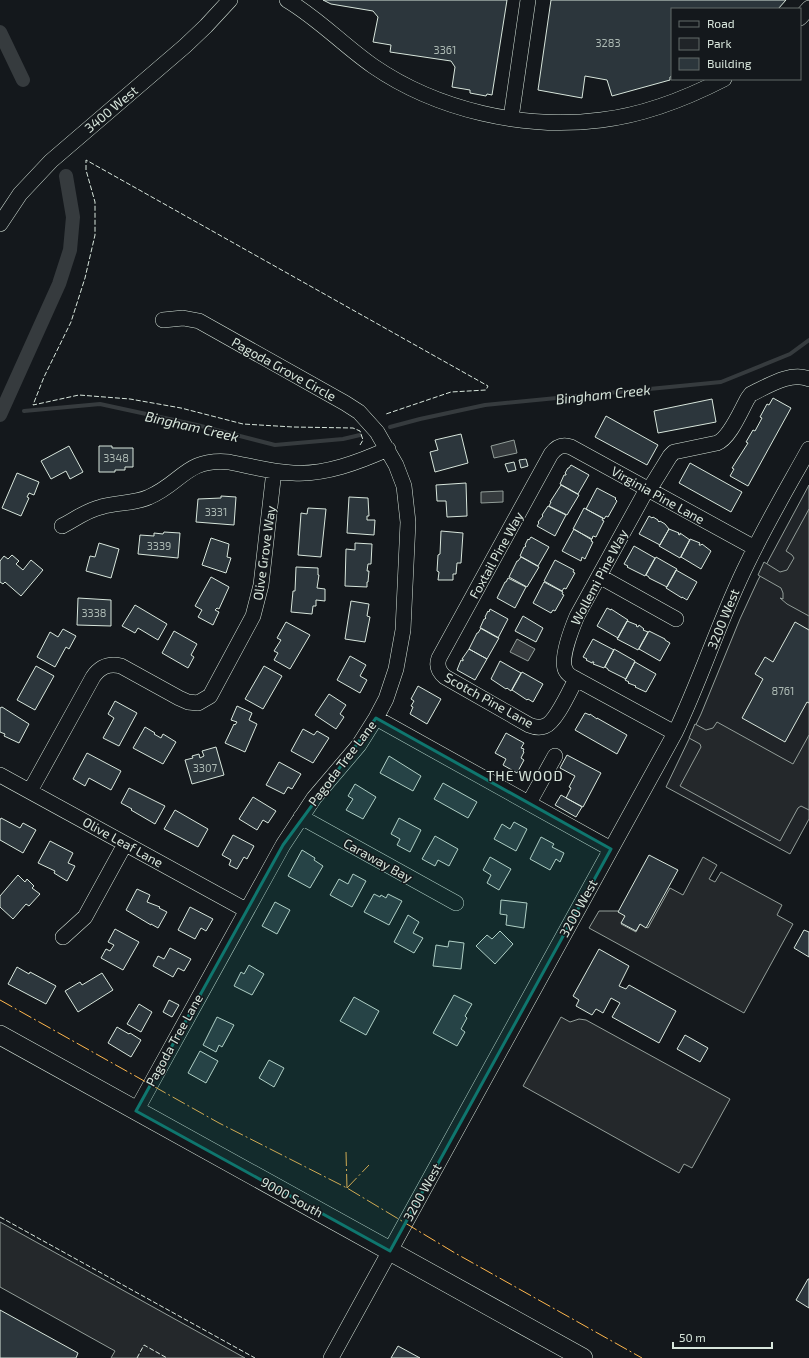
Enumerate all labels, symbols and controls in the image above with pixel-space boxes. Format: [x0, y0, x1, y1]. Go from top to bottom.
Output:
legend [671, 8, 801, 80]
text: Road [707, 16, 735, 30]
house number: 3283 [595, 36, 621, 49]
text: Park [707, 36, 732, 50]
house number: 3361 [434, 43, 456, 56]
text: Building [707, 56, 752, 70]
street label: 3400 West [81, 82, 141, 136]
street label: Pagoda Grove Circle [229, 334, 339, 404]
water label: Bingham Creek [555, 381, 651, 407]
water label: Bingham Creek [144, 407, 240, 445]
house number: 3348 [103, 451, 129, 464]
street label: Virginia Pine Lane [609, 463, 707, 527]
street label: Olive Grove Way [249, 504, 279, 601]
house number: 3331 [205, 505, 227, 518]
street label: Foxtail Pine Way [465, 509, 527, 601]
street label: Wollemi Pine Way [567, 526, 631, 628]
house number: 3339 [147, 539, 171, 552]
street label: 3200 West [704, 586, 742, 651]
house number: 3338 [81, 606, 107, 619]
street label: Scotch Pine Lane [442, 669, 536, 731]
house number: 8761 [772, 684, 794, 697]
street label: Pagoda Tree Lane [305, 717, 379, 809]
house number: 3307 [193, 761, 218, 774]
district label: THE WOOD [486, 767, 564, 784]
street label: Olive Leaf Lane [80, 813, 166, 871]
street label: Caraway Bay [341, 835, 415, 886]
street label: 3200 West [556, 876, 600, 940]
street label: Pagoda Tree Lane [142, 991, 206, 1089]
street label: 3200 West [400, 1160, 444, 1224]
street label: 9000 South [258, 1173, 326, 1221]
scale bar [673, 1324, 772, 1350]
text: 50 m [679, 1330, 706, 1344]

